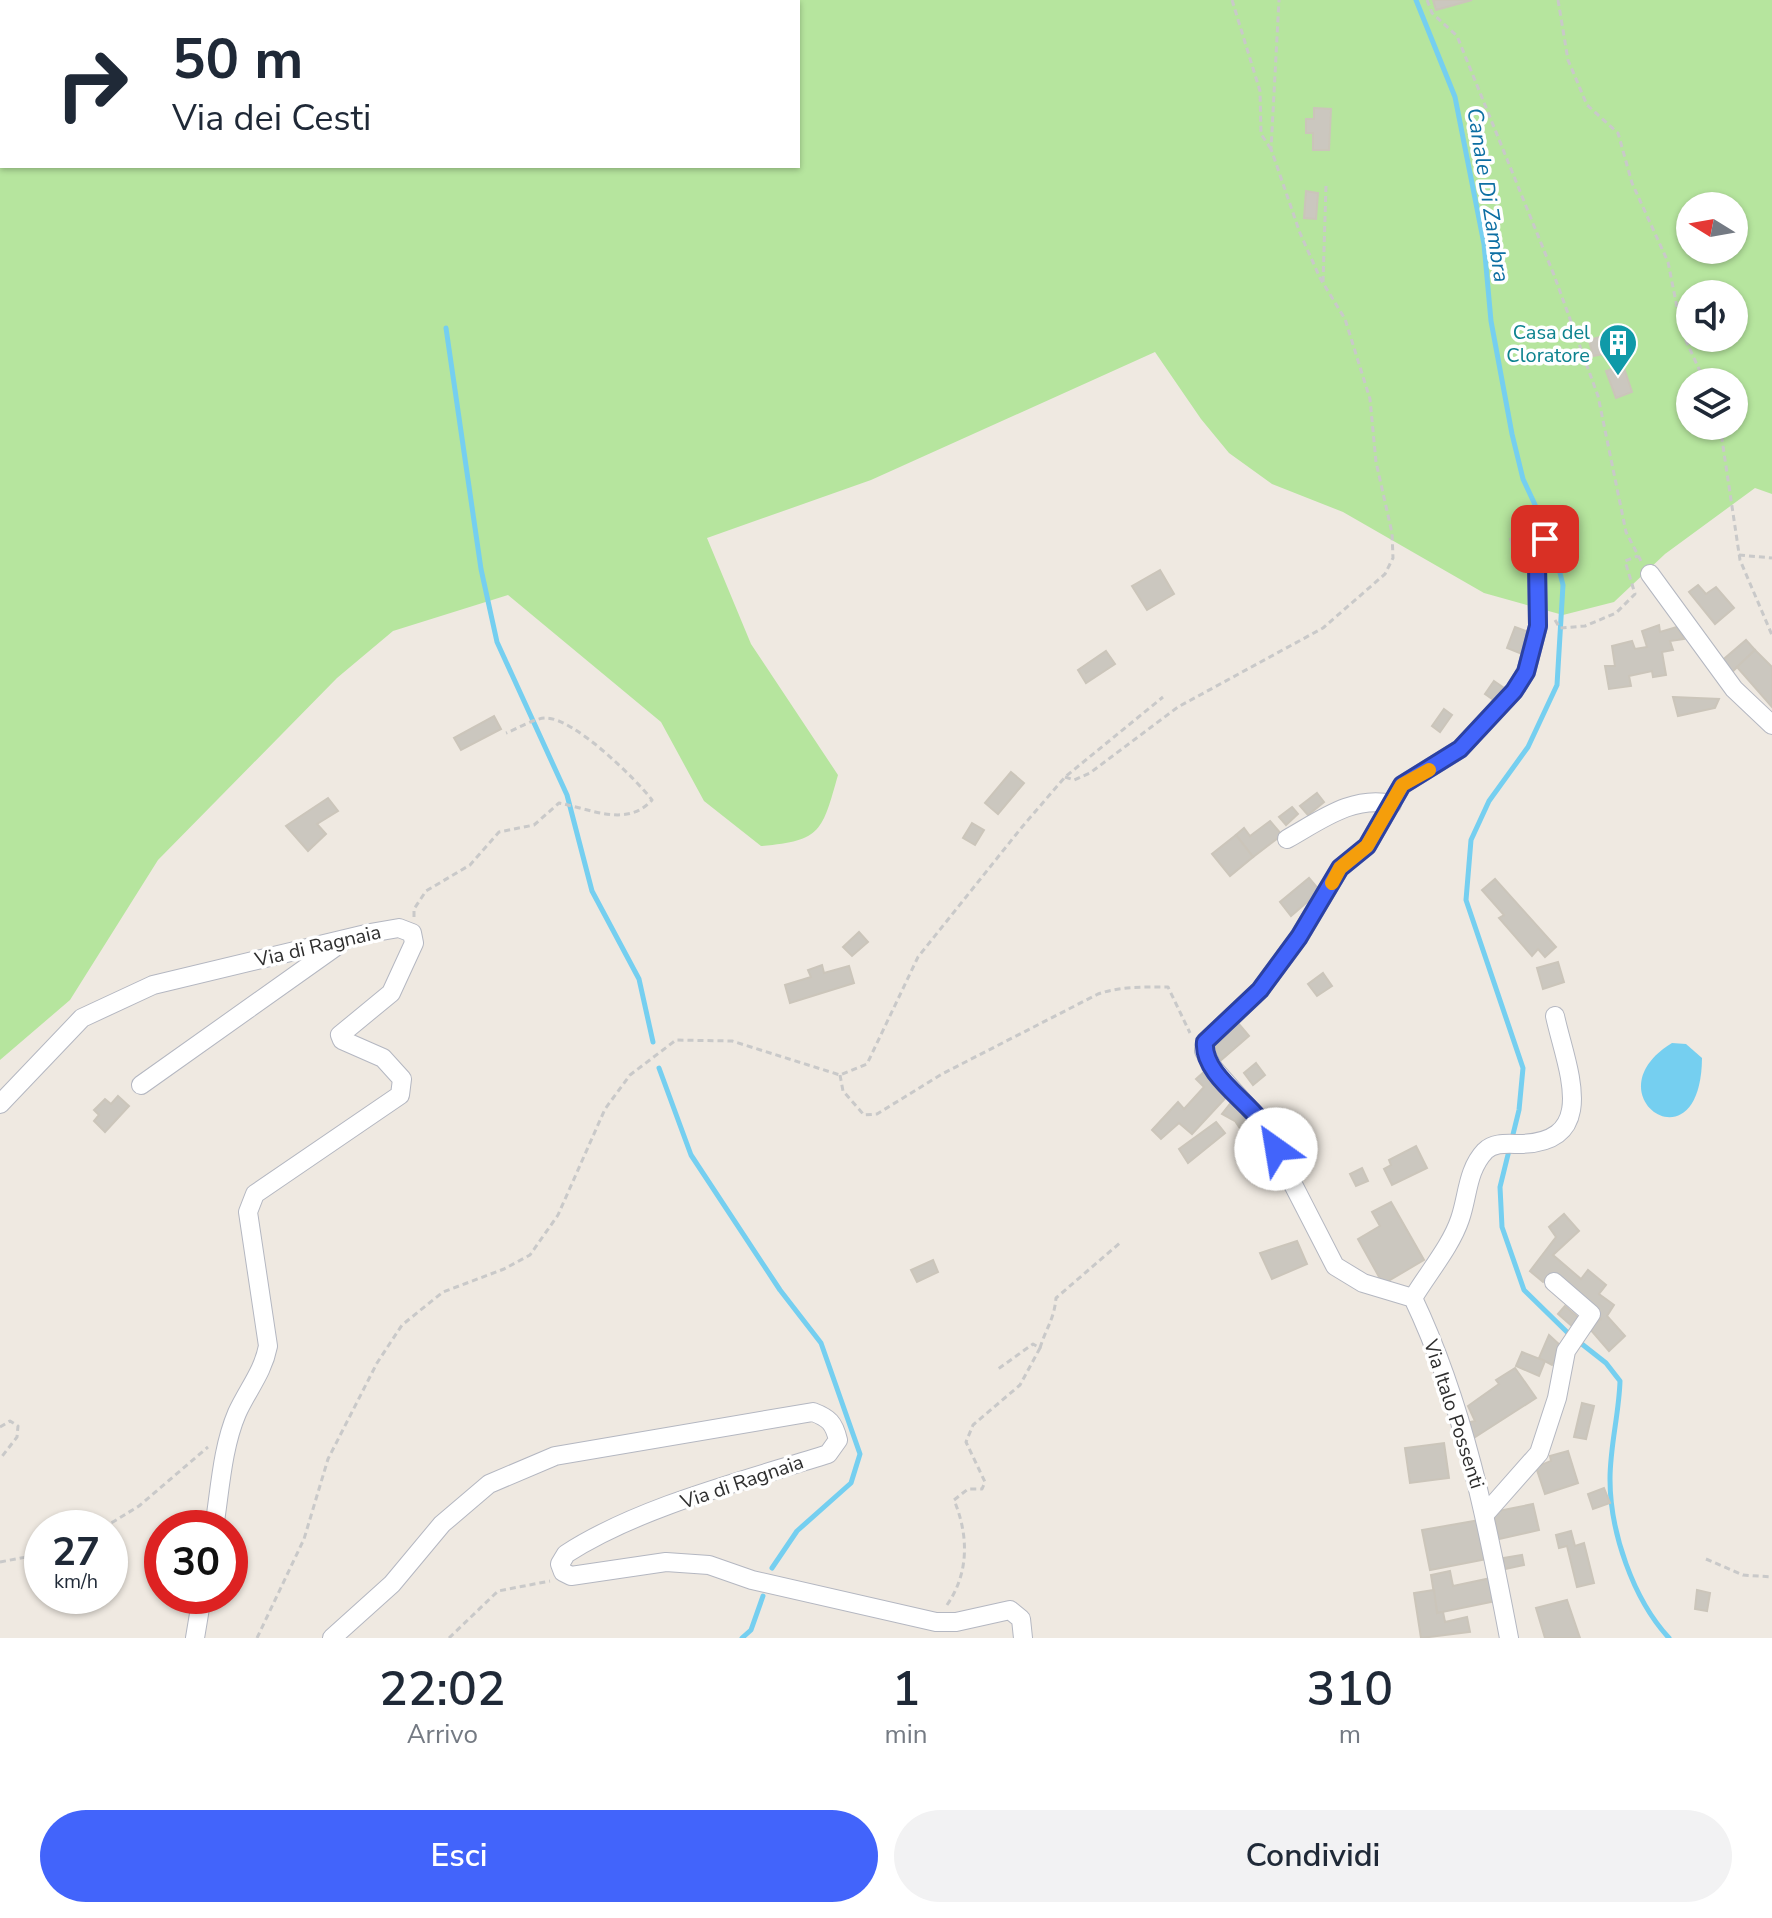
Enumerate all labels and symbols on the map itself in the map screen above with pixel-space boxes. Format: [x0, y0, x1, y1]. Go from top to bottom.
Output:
water label: Canale Di Zambra [1459, 105, 1517, 285]
north arrow [1676, 192, 1748, 264]
place label: Casa del Cloratore [1506, 319, 1590, 369]
building icon: Casa del Cloratore [1597, 322, 1639, 377]
pin [1511, 505, 1579, 573]
street label: Via di Ragnaia [251, 918, 384, 974]
position arrow [1234, 1107, 1318, 1191]
street label: Via Italo Possenti [1417, 1335, 1491, 1492]
street label: Via di Ragnaia [676, 1448, 807, 1516]
speed limit sign: 30 [144, 1510, 248, 1614]

